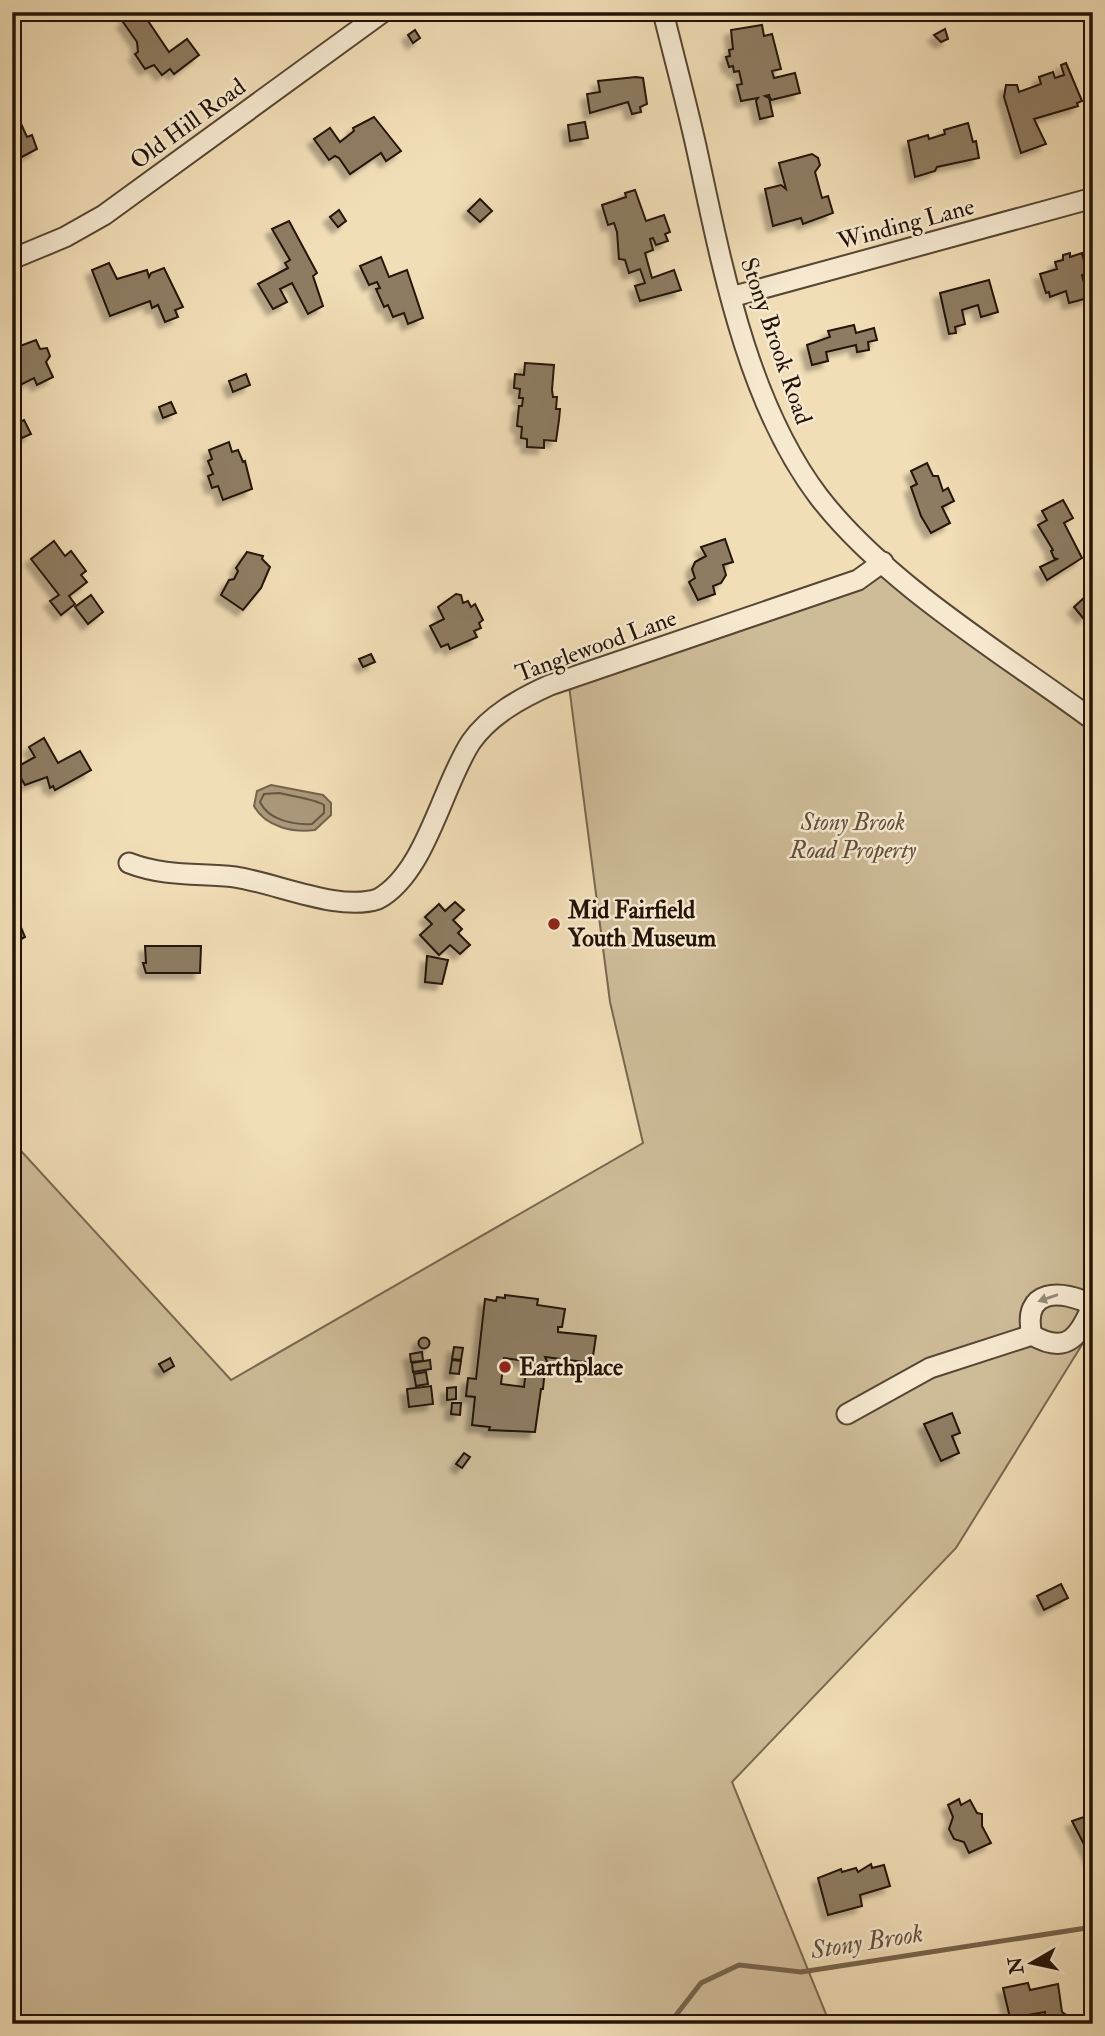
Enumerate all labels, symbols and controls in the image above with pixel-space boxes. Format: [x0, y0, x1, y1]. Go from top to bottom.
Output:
street label: Old Hill Road [124, 71, 252, 176]
street label: Winding Lane [833, 191, 978, 257]
street label: Stony Brook Road [733, 253, 819, 429]
street label: Tanglewood Lane [511, 602, 681, 690]
park label: Stony Brook Road Property [789, 807, 917, 866]
place label: Mid Fairfield Youth Museum [567, 895, 716, 954]
marker: Mid Fairfield Youth Museum [546, 916, 562, 932]
one-way arrow [1037, 1293, 1058, 1304]
place label: Earthplace [519, 1352, 623, 1383]
marker: Earthplace [497, 1359, 513, 1375]
water label: Stony Brook [808, 1917, 925, 1967]
north arrow [996, 1927, 1066, 1997]
text: N [1003, 1954, 1030, 1977]

